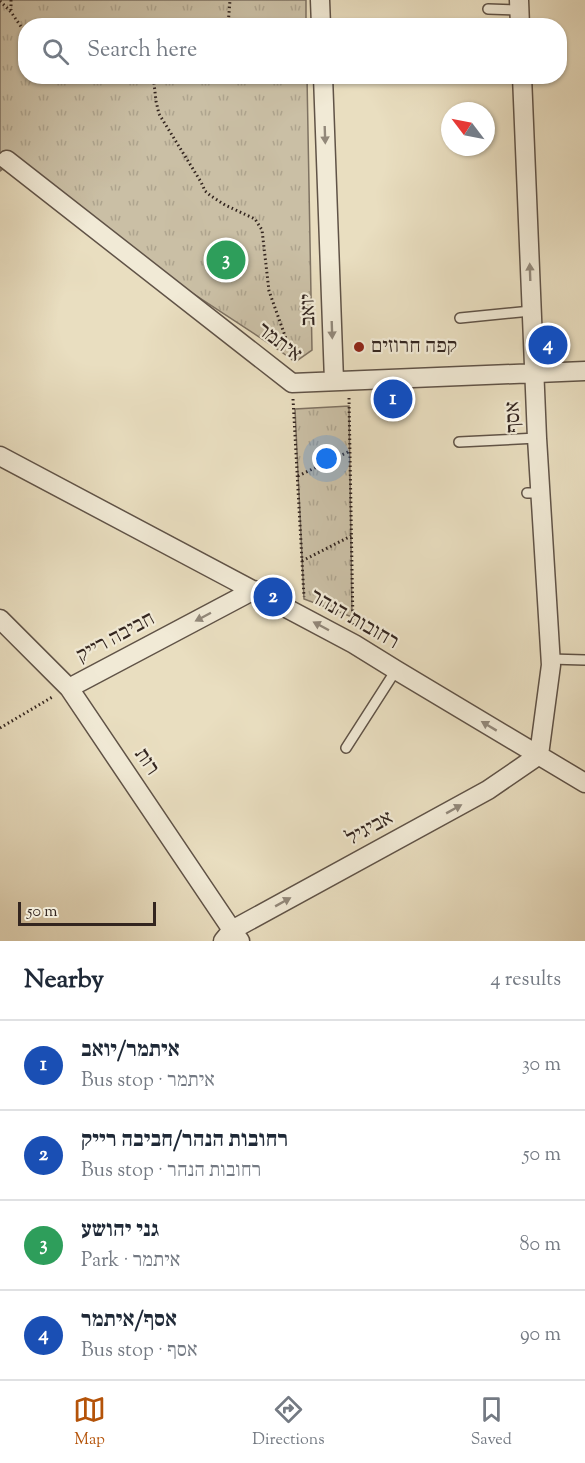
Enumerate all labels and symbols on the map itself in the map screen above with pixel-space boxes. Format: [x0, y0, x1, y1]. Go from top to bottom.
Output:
north arrow [441, 102, 495, 156]
one-way arrow [320, 125, 330, 144]
pin: 3 [206, 238, 246, 282]
one-way arrow [525, 263, 535, 282]
street label: יואב [293, 293, 325, 327]
street label: איתמר [250, 316, 308, 370]
one-way arrow [327, 320, 337, 339]
pin: 4 [528, 322, 568, 368]
place label: קפה חרוזים [371, 332, 457, 362]
marker: קפה חרוזים [352, 340, 366, 354]
pin: 1 [374, 376, 412, 422]
street label: אסף [498, 400, 530, 434]
your location [312, 444, 341, 473]
pin: 2 [254, 574, 292, 620]
street label: רחובות הנהר [304, 582, 404, 658]
street label: חביבה רייק [71, 605, 161, 671]
one-way arrow [194, 612, 211, 622]
one-way arrow [312, 621, 329, 631]
one-way arrow [481, 720, 497, 731]
street label: רות [126, 742, 166, 782]
street label: אביגיל [341, 804, 399, 854]
one-way arrow [446, 804, 463, 814]
one-way arrow [275, 897, 292, 907]
scale bar [18, 899, 156, 926]

